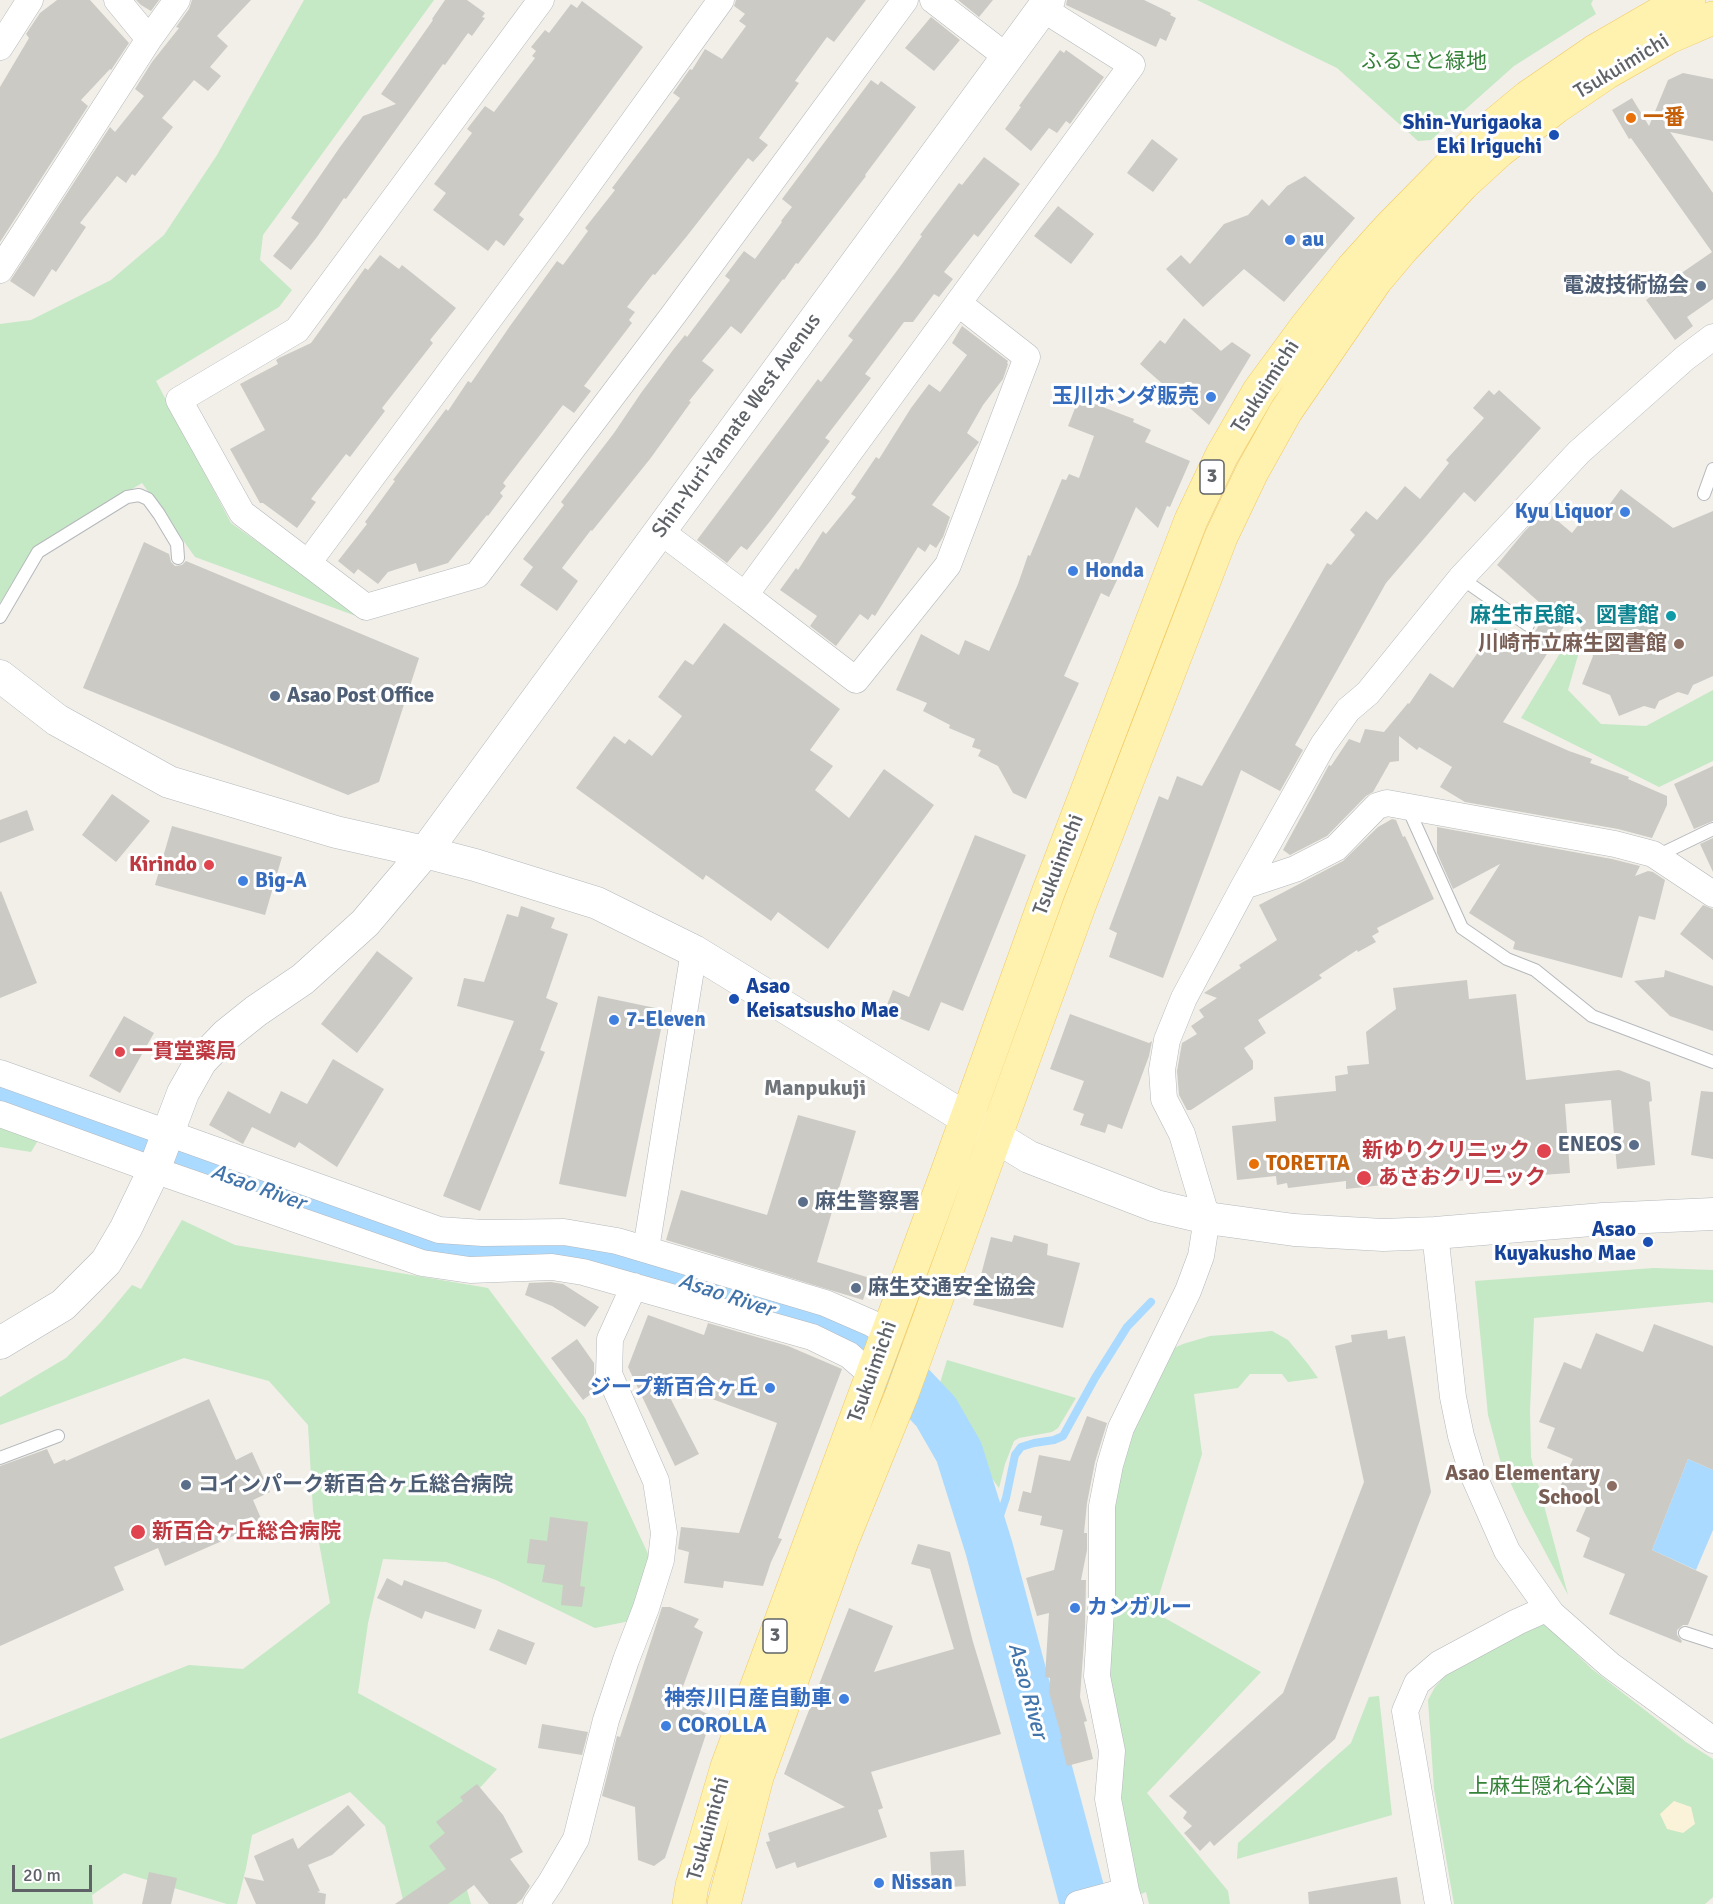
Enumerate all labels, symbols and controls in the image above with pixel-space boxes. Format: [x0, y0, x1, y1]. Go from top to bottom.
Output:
street label: Tsukuimichi [1570, 29, 1674, 105]
park label: ふるさと緑地 [1361, 49, 1487, 75]
place label: 一番 [1643, 105, 1685, 131]
place label: Shin-Yurigaoka Eki Iriguchi [1403, 110, 1542, 160]
marker: 一番 [1624, 111, 1638, 125]
marker: Shin-Yurigaoka Eki Iriguchi [1547, 128, 1561, 142]
place label: au [1302, 227, 1324, 253]
marker: au [1283, 233, 1297, 247]
place label: 電波技術協会 [1563, 273, 1689, 299]
marker: 電波技術協会 [1694, 279, 1708, 293]
street label: Shin-Yuri-Yamate West Avenus [647, 309, 827, 543]
street label: Tsukuimichi [1227, 336, 1305, 438]
place label: 玉川ホンダ販売 [1052, 384, 1199, 410]
marker: 玉川ホンダ販売 [1204, 390, 1218, 404]
road number: 3 [1200, 460, 1224, 494]
place label: Kyu Liquor [1515, 499, 1613, 525]
marker: Kyu Liquor [1618, 505, 1632, 519]
place label: Honda [1085, 558, 1144, 584]
marker: Honda [1066, 564, 1080, 578]
place label: 麻生市民館、図書館 [1470, 603, 1659, 629]
marker: 麻生市民館、図書館 [1664, 609, 1678, 623]
place label: 川崎市立麻生図書館 [1478, 631, 1667, 657]
marker: 川崎市立麻生図書館 [1672, 637, 1686, 651]
place label: Asao Post Office [287, 683, 434, 709]
marker: Asao Post Office [268, 689, 282, 703]
street label: Tsukuimichi [1028, 811, 1090, 919]
place label: Kirindo [129, 852, 197, 878]
marker: Kirindo [202, 858, 216, 872]
place label: Big-A [255, 868, 307, 894]
marker: Big-A [236, 874, 250, 888]
place label: Asao Keisatsusho Mae [746, 974, 899, 1024]
marker: Asao Keisatsusho Mae [727, 992, 741, 1006]
place label: 7-Eleven [626, 1007, 706, 1033]
marker: 7-Eleven [607, 1013, 621, 1027]
place label: 一貫堂薬局 [132, 1039, 237, 1065]
marker: 一貫堂薬局 [113, 1045, 127, 1059]
district label: Manpukuji [764, 1076, 866, 1102]
place label: ENEOS [1558, 1132, 1622, 1158]
place label: 新ゆりクリニック [1362, 1138, 1530, 1164]
marker: ENEOS [1627, 1138, 1641, 1152]
marker: 新ゆりクリニック [1535, 1142, 1553, 1160]
place label: TORETTA [1266, 1151, 1350, 1177]
marker: TORETTA [1247, 1157, 1261, 1171]
water label: Asao River [207, 1159, 309, 1217]
place label: あさおクリニック [1378, 1165, 1546, 1191]
marker: あさおクリニック [1355, 1169, 1373, 1187]
place label: 麻生警察署 [815, 1189, 920, 1215]
marker: 麻生警察署 [796, 1195, 810, 1209]
place label: Asao Kuyakusho Mae [1494, 1217, 1636, 1267]
marker: Asao Kuyakusho Mae [1641, 1235, 1655, 1249]
water label: Asao River [675, 1268, 777, 1324]
place label: 麻生交通安全協会 [868, 1275, 1036, 1301]
marker: 麻生交通安全協会 [849, 1281, 863, 1295]
street label: Tsukuimichi [843, 1318, 903, 1426]
place label: ジープ新百合ヶ丘 [590, 1375, 758, 1401]
marker: ジープ新百合ヶ丘 [763, 1381, 777, 1395]
place label: Asao Elementary School [1445, 1461, 1600, 1511]
place label: コインパーク新百合ヶ丘総合病院 [198, 1472, 513, 1498]
marker: コインパーク新百合ヶ丘総合病院 [179, 1478, 193, 1492]
marker: Asao Elementary School [1605, 1479, 1619, 1493]
place label: 新百合ヶ丘総合病院 [152, 1519, 341, 1545]
marker: 新百合ヶ丘総合病院 [129, 1523, 147, 1541]
place label: カンガルー [1087, 1595, 1192, 1621]
marker: カンガルー [1068, 1601, 1082, 1615]
road number: 3 [763, 1619, 787, 1653]
water label: Asao River [1002, 1640, 1052, 1742]
place label: 神奈川日産自動車 [664, 1686, 832, 1712]
marker: 神奈川日産自動車 [837, 1692, 851, 1706]
place label: COROLLA [678, 1713, 767, 1739]
marker: COROLLA [659, 1719, 673, 1733]
park label: 上麻生隠れ谷公園 [1468, 1774, 1636, 1800]
street label: Tsukuimichi [682, 1775, 736, 1883]
scale bar [15, 1853, 94, 1891]
text: 20 m [23, 1864, 61, 1886]
place label: Nissan [891, 1870, 953, 1896]
marker: Nissan [872, 1876, 886, 1890]

